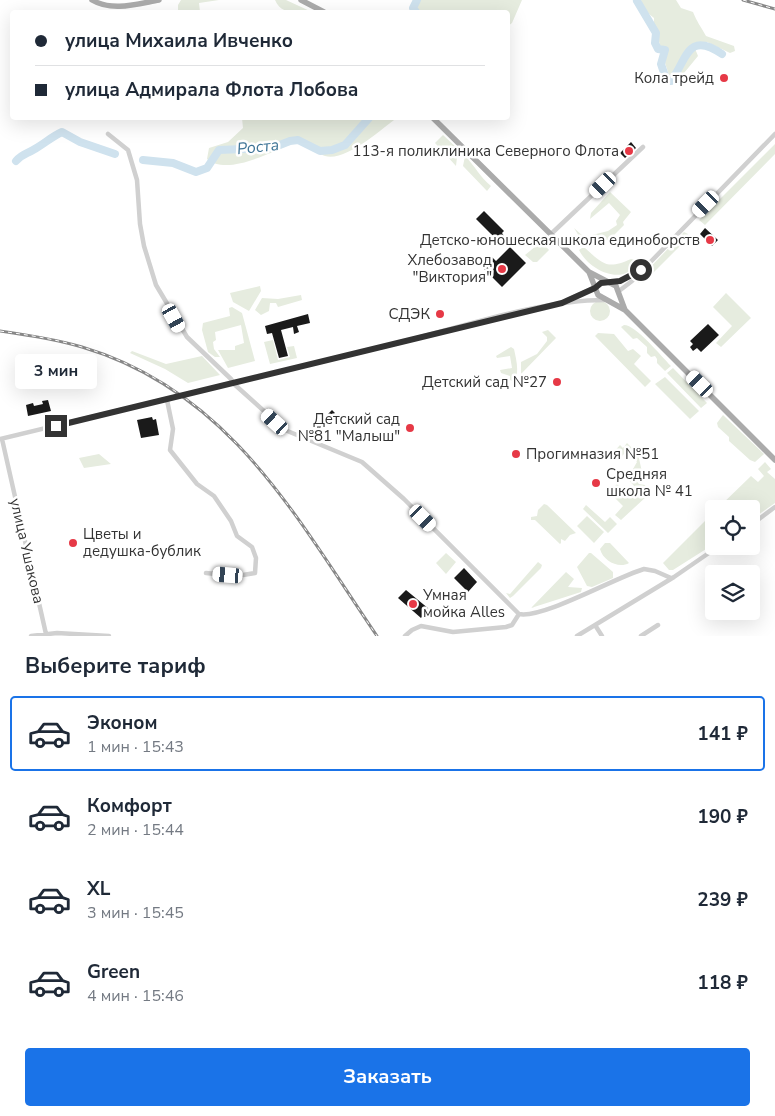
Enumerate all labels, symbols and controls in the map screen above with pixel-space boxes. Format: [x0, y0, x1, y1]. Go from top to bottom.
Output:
text: улица Михаила Ивченко [65, 28, 293, 54]
place label: Кола трейд [634, 68, 714, 88]
marker: Кола трейд [718, 72, 730, 84]
text: улица Адмирала Флота Лобова [65, 77, 358, 103]
water label: Роста [236, 134, 280, 160]
place label: 113-я поликлиника Северного Флота [353, 141, 619, 161]
marker: 113-я поликлиника Северного Флота [623, 145, 635, 157]
car [586, 169, 619, 201]
car [690, 188, 721, 220]
place label: Детско-юношеская школа единоборств [420, 230, 700, 250]
marker: Детско-юношеская школа единоборств [704, 234, 716, 246]
place label: Хлебозавод "Виктория" [407, 250, 492, 287]
route start [630, 259, 652, 281]
marker: Хлебозавод "Виктория" [496, 263, 508, 275]
car [160, 301, 187, 335]
place label: СДЭК [389, 304, 430, 324]
marker: СДЭК [434, 308, 446, 320]
callout: 3 мин [15, 354, 97, 388]
text: 3 мин [34, 360, 78, 382]
car [684, 368, 715, 400]
place label: Детский сад №27 [422, 372, 547, 392]
marker: Детский сад №27 [551, 376, 563, 388]
car [258, 406, 291, 438]
place label: Детский сад №81 "Малыш" [298, 409, 400, 446]
route end [45, 415, 67, 437]
marker: Детский сад №81 "Малыш" [404, 422, 416, 434]
place label: Прогимназия №51 [526, 444, 659, 464]
marker: Прогимназия №51 [510, 448, 522, 460]
place label: Средняя школа № 41 [606, 464, 693, 501]
marker: Средняя школа № 41 [590, 477, 602, 489]
street label: улица Ушакова [5, 496, 49, 606]
map controls [705, 500, 760, 620]
button: locate [705, 500, 760, 555]
car [407, 502, 438, 534]
place label: Цветы и дедушка-бублик [83, 524, 201, 561]
marker: Цветы и дедушка-бублик [67, 537, 79, 549]
button: layers [705, 565, 760, 620]
car [212, 566, 243, 584]
place label: Умная мойка Alles [422, 585, 505, 622]
marker: Умная мойка Alles [407, 598, 419, 610]
text: Выберите тариф [25, 651, 206, 681]
text: Эконом [87, 710, 158, 736]
icon: car [27, 711, 72, 756]
text: 141 ₽ [697, 721, 748, 747]
text: 1 мин · 15:43 [87, 736, 184, 758]
text: Комфорт [87, 793, 172, 819]
icon: car [27, 794, 72, 839]
text: 190 ₽ [697, 804, 748, 830]
text: 2 мин · 15:44 [87, 819, 184, 841]
text: XL [87, 876, 110, 902]
icon: car [27, 877, 72, 922]
text: 239 ₽ [697, 887, 748, 913]
text: 3 мин · 15:45 [87, 902, 184, 924]
text: Green [87, 959, 140, 985]
icon: car [27, 960, 72, 1005]
text: 118 ₽ [697, 970, 748, 996]
text: 4 мин · 15:46 [87, 985, 184, 1007]
button: Заказать [25, 1048, 750, 1106]

